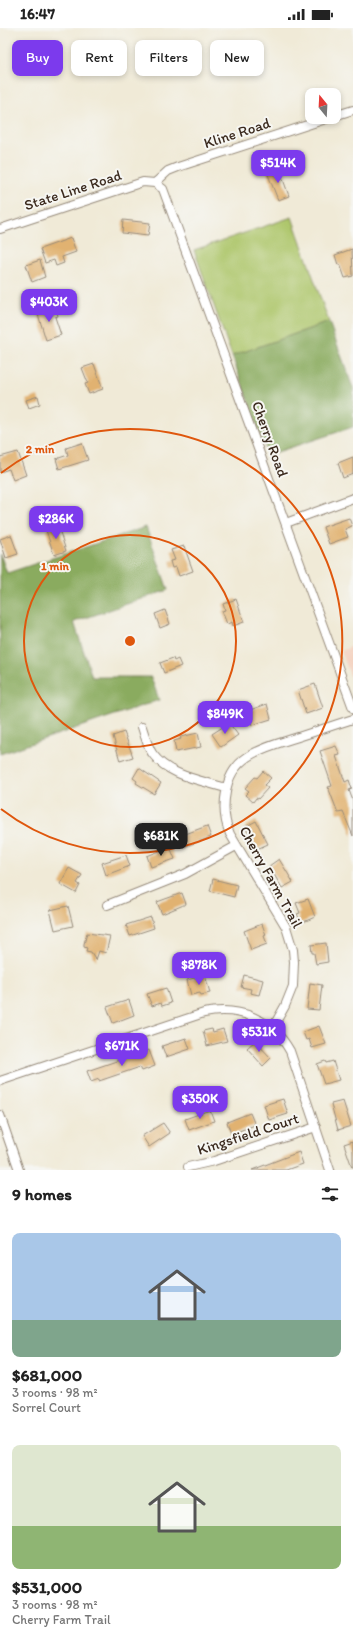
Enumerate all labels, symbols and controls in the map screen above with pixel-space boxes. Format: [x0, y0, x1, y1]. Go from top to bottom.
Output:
text: 16:47 [20, 5, 55, 23]
chip: Buy [12, 40, 63, 76]
chip: Rent [71, 40, 127, 76]
chip: Filters [135, 40, 202, 76]
chip: New [210, 40, 264, 76]
north arrow [305, 88, 341, 124]
map controls [305, 88, 341, 124]
street label: Kline Road [201, 114, 273, 152]
pin: $514K [250, 150, 306, 184]
text: $514K [260, 155, 296, 170]
street label: State Line Road [22, 166, 125, 214]
pin: $403K [21, 289, 77, 323]
text: $403K [30, 294, 68, 309]
street label: Cherry Road [248, 399, 292, 479]
text: 2 min [26, 442, 55, 456]
pin: $286K [28, 506, 84, 540]
text: $286K [38, 511, 74, 526]
text: 1 min [41, 559, 70, 573]
centre of rings [123, 634, 137, 648]
pin: $849K [197, 701, 253, 735]
text: $849K [207, 706, 243, 721]
pin: $681K [133, 823, 189, 857]
street label: Cherry Farm Trail [236, 823, 307, 932]
text: $681K [144, 828, 178, 843]
pin: $878K [171, 952, 227, 986]
text: $878K [181, 957, 217, 972]
pin: $531K [231, 1019, 287, 1053]
text: $531K [242, 1024, 276, 1039]
pin: $671K [94, 1033, 150, 1067]
text: $671K [105, 1038, 139, 1053]
pin: $350K [172, 1086, 228, 1120]
text: $350K [182, 1091, 218, 1106]
street label: Kingsfield Court [195, 1109, 301, 1159]
icon: filters [319, 1183, 341, 1205]
text: 9 homes [12, 1184, 72, 1204]
icon: home [141, 1259, 213, 1331]
text: $681,000 [12, 1365, 82, 1385]
text: 3 rooms · 98 m² [12, 1385, 98, 1400]
text: Sorrel Court [12, 1400, 81, 1415]
icon: home [141, 1471, 213, 1543]
text: $531,000 [12, 1577, 82, 1597]
text: 3 rooms · 98 m² [12, 1597, 98, 1612]
text: Cherry Farm Trail [12, 1612, 111, 1627]

